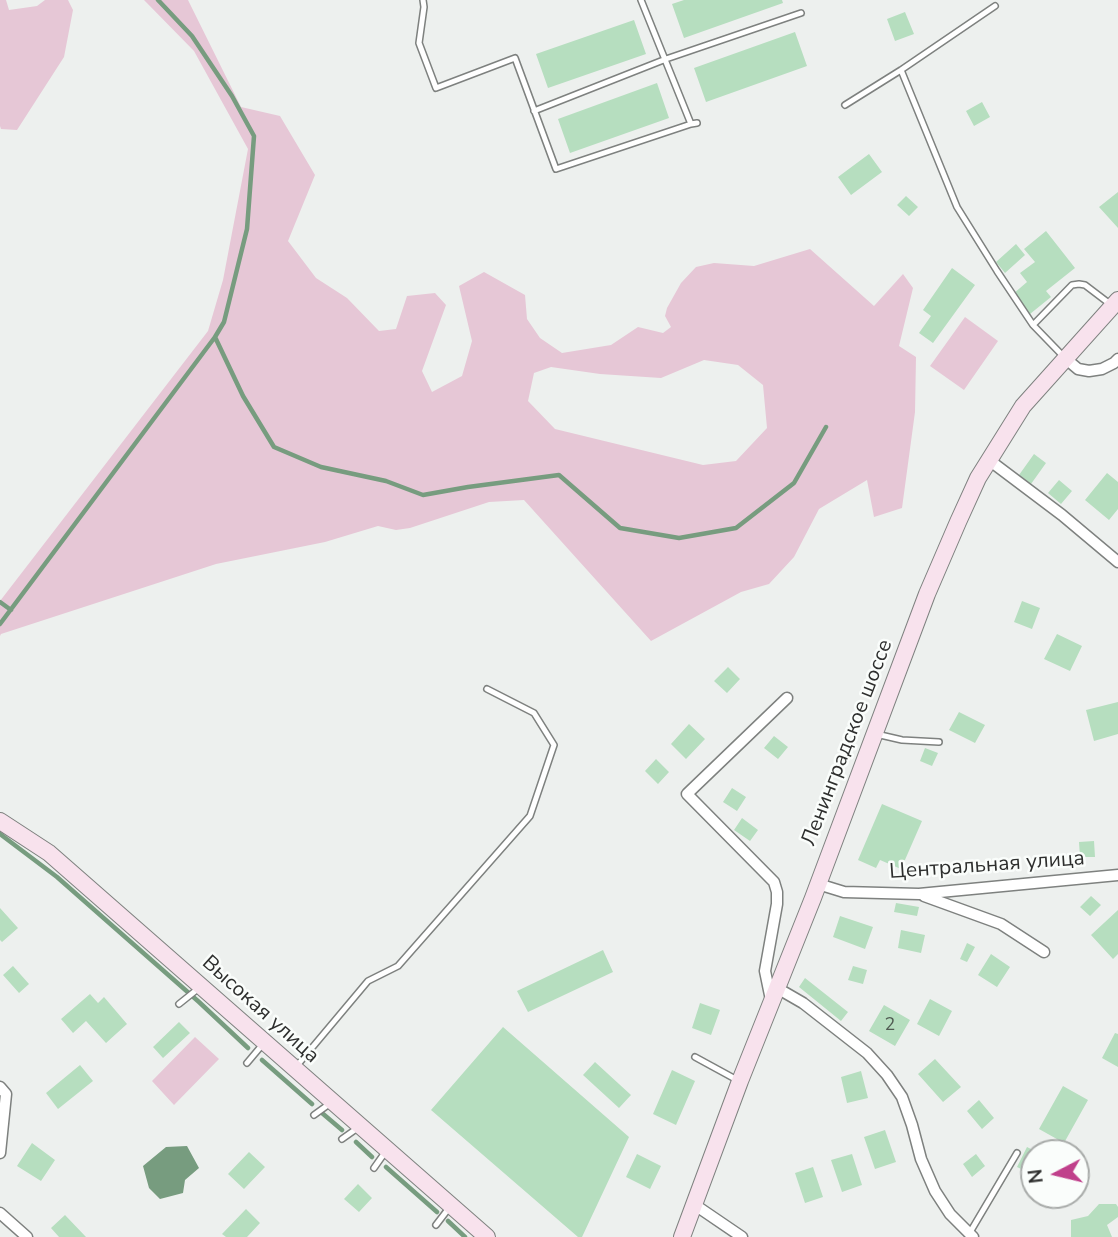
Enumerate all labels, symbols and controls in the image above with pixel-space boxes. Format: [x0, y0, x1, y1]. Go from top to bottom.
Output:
street label: Ленинградское шоссе [797, 636, 899, 850]
street label: Центральная улица [889, 847, 1085, 885]
street label: Высокая улица [196, 951, 324, 1069]
house number: 2 [885, 1015, 895, 1037]
north arrow [1020, 1139, 1090, 1209]
text: N [1022, 1168, 1050, 1185]

